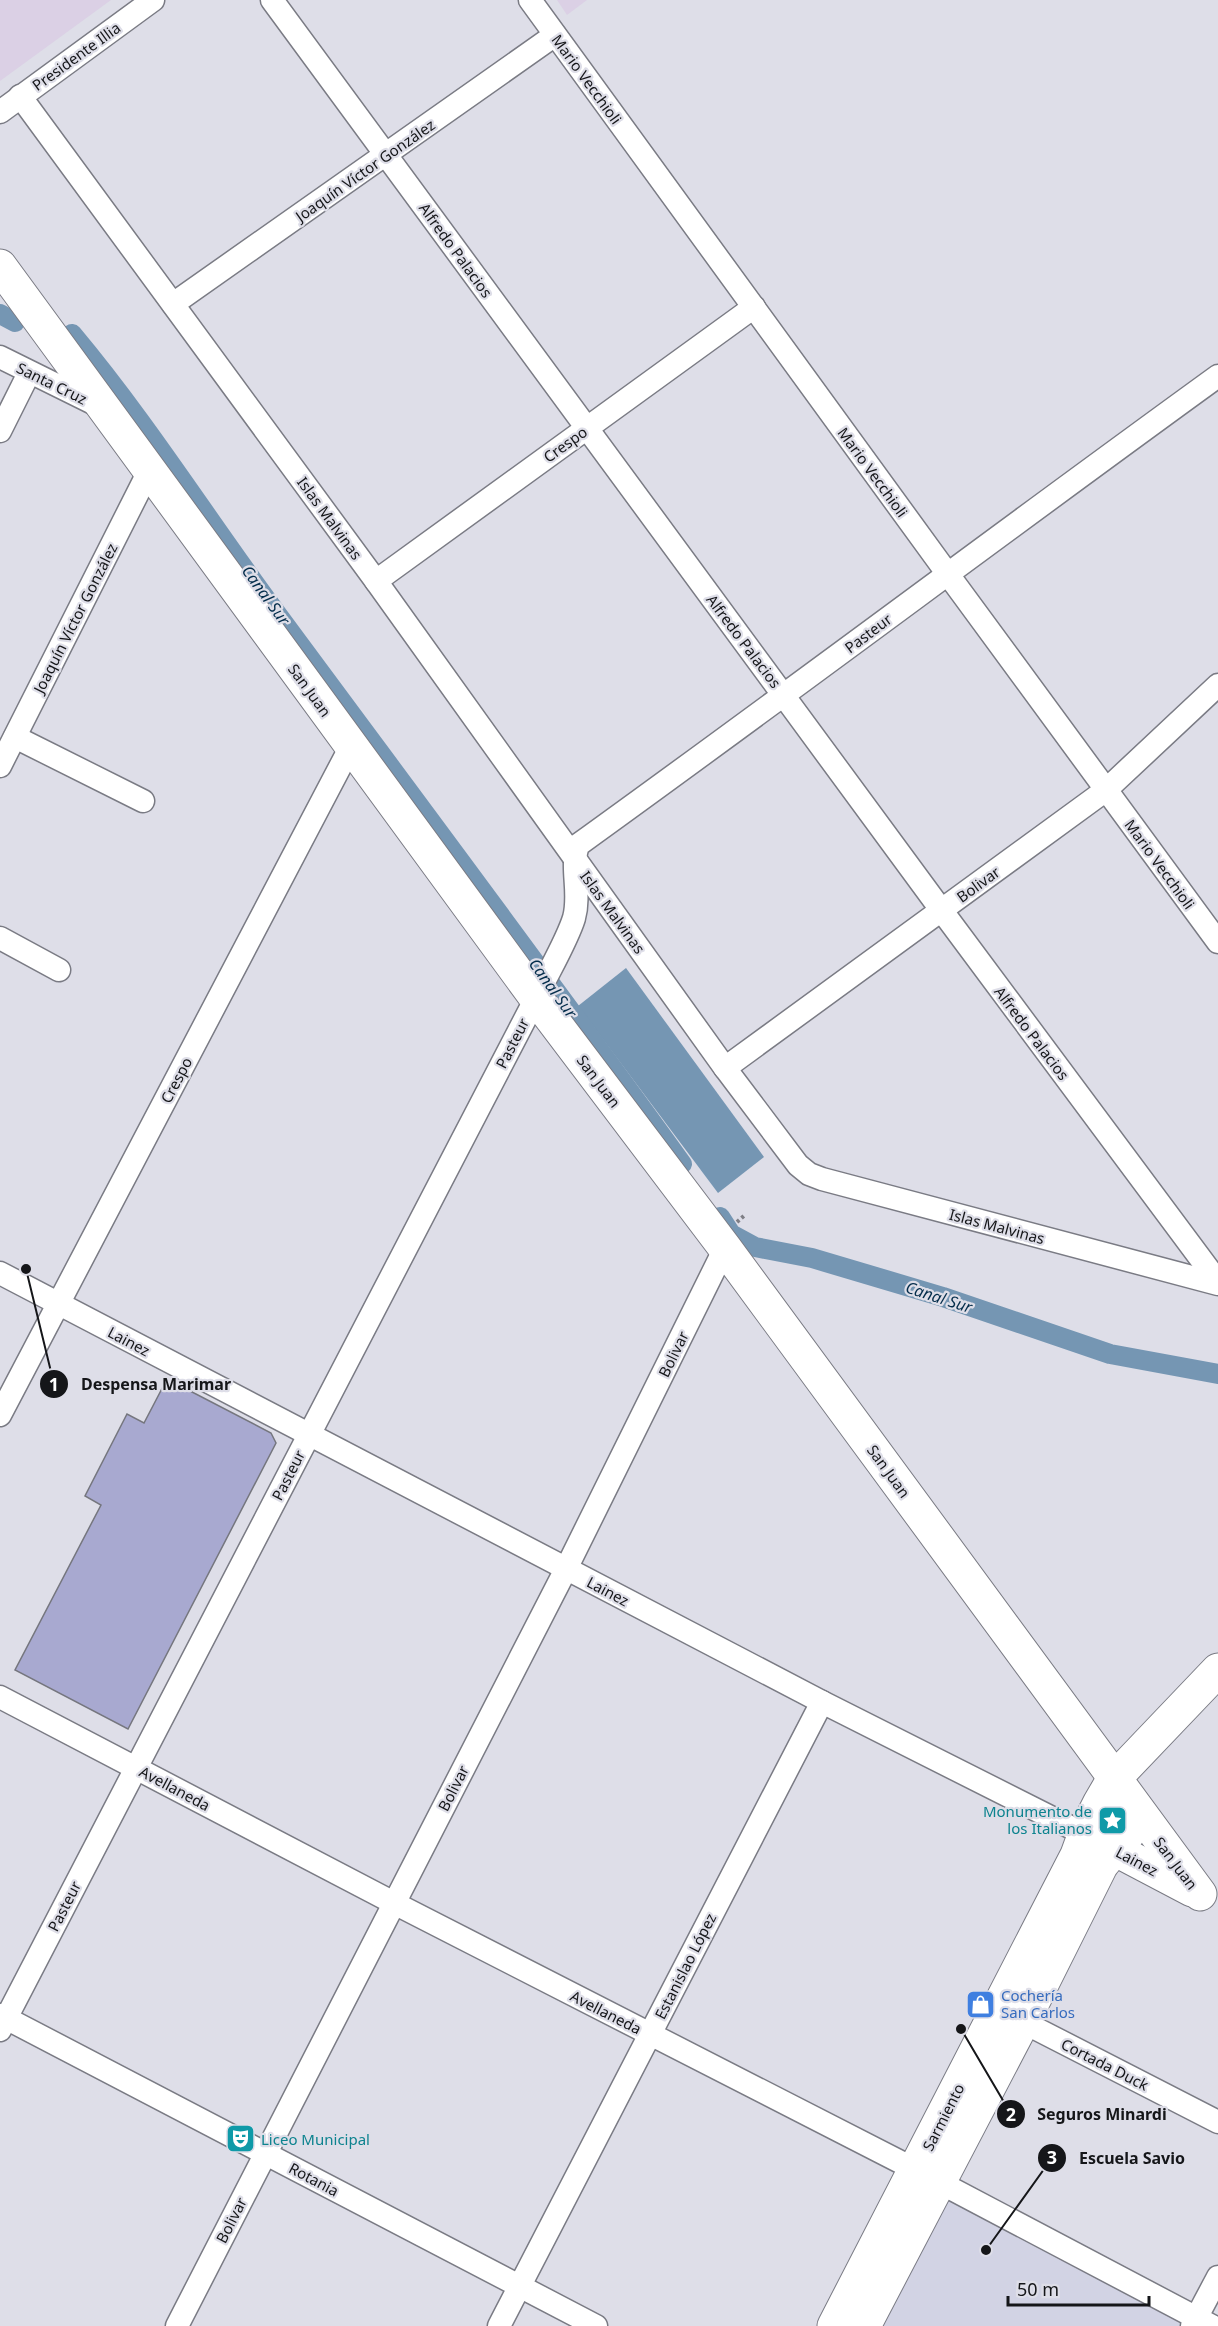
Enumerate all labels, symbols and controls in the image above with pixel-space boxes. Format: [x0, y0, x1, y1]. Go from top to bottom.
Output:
street label: Presidente Illia [28, 17, 124, 95]
street label: Mario Vecchioli [548, 30, 626, 128]
street label: Joaquín Víctor González [290, 114, 439, 227]
street label: Alfredo Palacios [415, 199, 497, 301]
street label: Santa Cruz [14, 357, 90, 409]
street label: Crespo [539, 421, 591, 467]
street label: Mario Vecchioli [834, 423, 912, 521]
street label: Islas Malvinas [293, 473, 367, 563]
street label: Joaquín Víctor González [28, 540, 122, 698]
water label: Canal Sur [237, 561, 295, 630]
street label: Alfredo Palacios [702, 590, 786, 692]
street label: Pasteur [840, 609, 896, 657]
street label: San Juan [284, 659, 336, 721]
street label: Mario Vecchioli [1121, 815, 1199, 913]
street label: Bolivar [952, 862, 1004, 906]
street label: Islas Malvinas [576, 867, 650, 957]
water label: Canal Sur [524, 954, 582, 1023]
street label: Alfredo Palacios [990, 982, 1074, 1084]
street label: Pasteur [491, 1014, 533, 1072]
street label: San Juan [573, 1051, 625, 1111]
street label: Crespo [156, 1054, 196, 1106]
street label: Islas Malvinas [947, 1204, 1047, 1248]
water label: Canal Sur [903, 1276, 976, 1318]
street label: Lainez [105, 1322, 153, 1360]
street label: Bolivar [653, 1328, 693, 1380]
callout: Despensa Marimar [39, 1367, 243, 1401]
text: 1 [49, 1372, 59, 1396]
text: Despensa Marimar [81, 1373, 231, 1395]
street label: San Juan [863, 1440, 915, 1502]
street label: Pasteur [267, 1446, 309, 1504]
street label: Lainez [584, 1572, 632, 1610]
street label: Avellaneda [136, 1761, 214, 1815]
street label: Bolivar [433, 1762, 473, 1814]
place label: Monumento de los Italianos [983, 1801, 1092, 1838]
place icon: Monumento de los Italianos [1097, 1804, 1129, 1836]
street label: San Juan [1150, 1833, 1202, 1893]
street label: Lainez [1113, 1842, 1161, 1880]
street label: Pasteur [43, 1877, 85, 1935]
street label: Estanislao López [650, 1910, 720, 2022]
place label: Cochería San Carlos [1001, 1985, 1075, 2022]
street label: Avellaneda [567, 1986, 645, 2038]
shop icon: Cochería San Carlos [964, 1988, 996, 2020]
street label: Cortada Duck [1058, 2033, 1152, 2095]
street label: Sarmiento [918, 2080, 968, 2154]
callout: Seguros Minardi [996, 2097, 1179, 2131]
text: 2 [1006, 2102, 1016, 2126]
text: Seguros Minardi [1037, 2103, 1167, 2125]
theatre icon: Liceo Municipal [224, 2123, 256, 2155]
place label: Liceo Municipal [261, 2129, 370, 2149]
callout: Escuela Savio [1037, 2141, 1197, 2175]
text: 3 [1047, 2145, 1057, 2169]
text: Escuela Savio [1079, 2147, 1185, 2169]
street label: Rotania [286, 2158, 342, 2200]
street label: Bolivar [211, 2194, 251, 2246]
scale bar [1008, 2269, 1149, 2307]
text: 50 m [1017, 2277, 1059, 2301]

